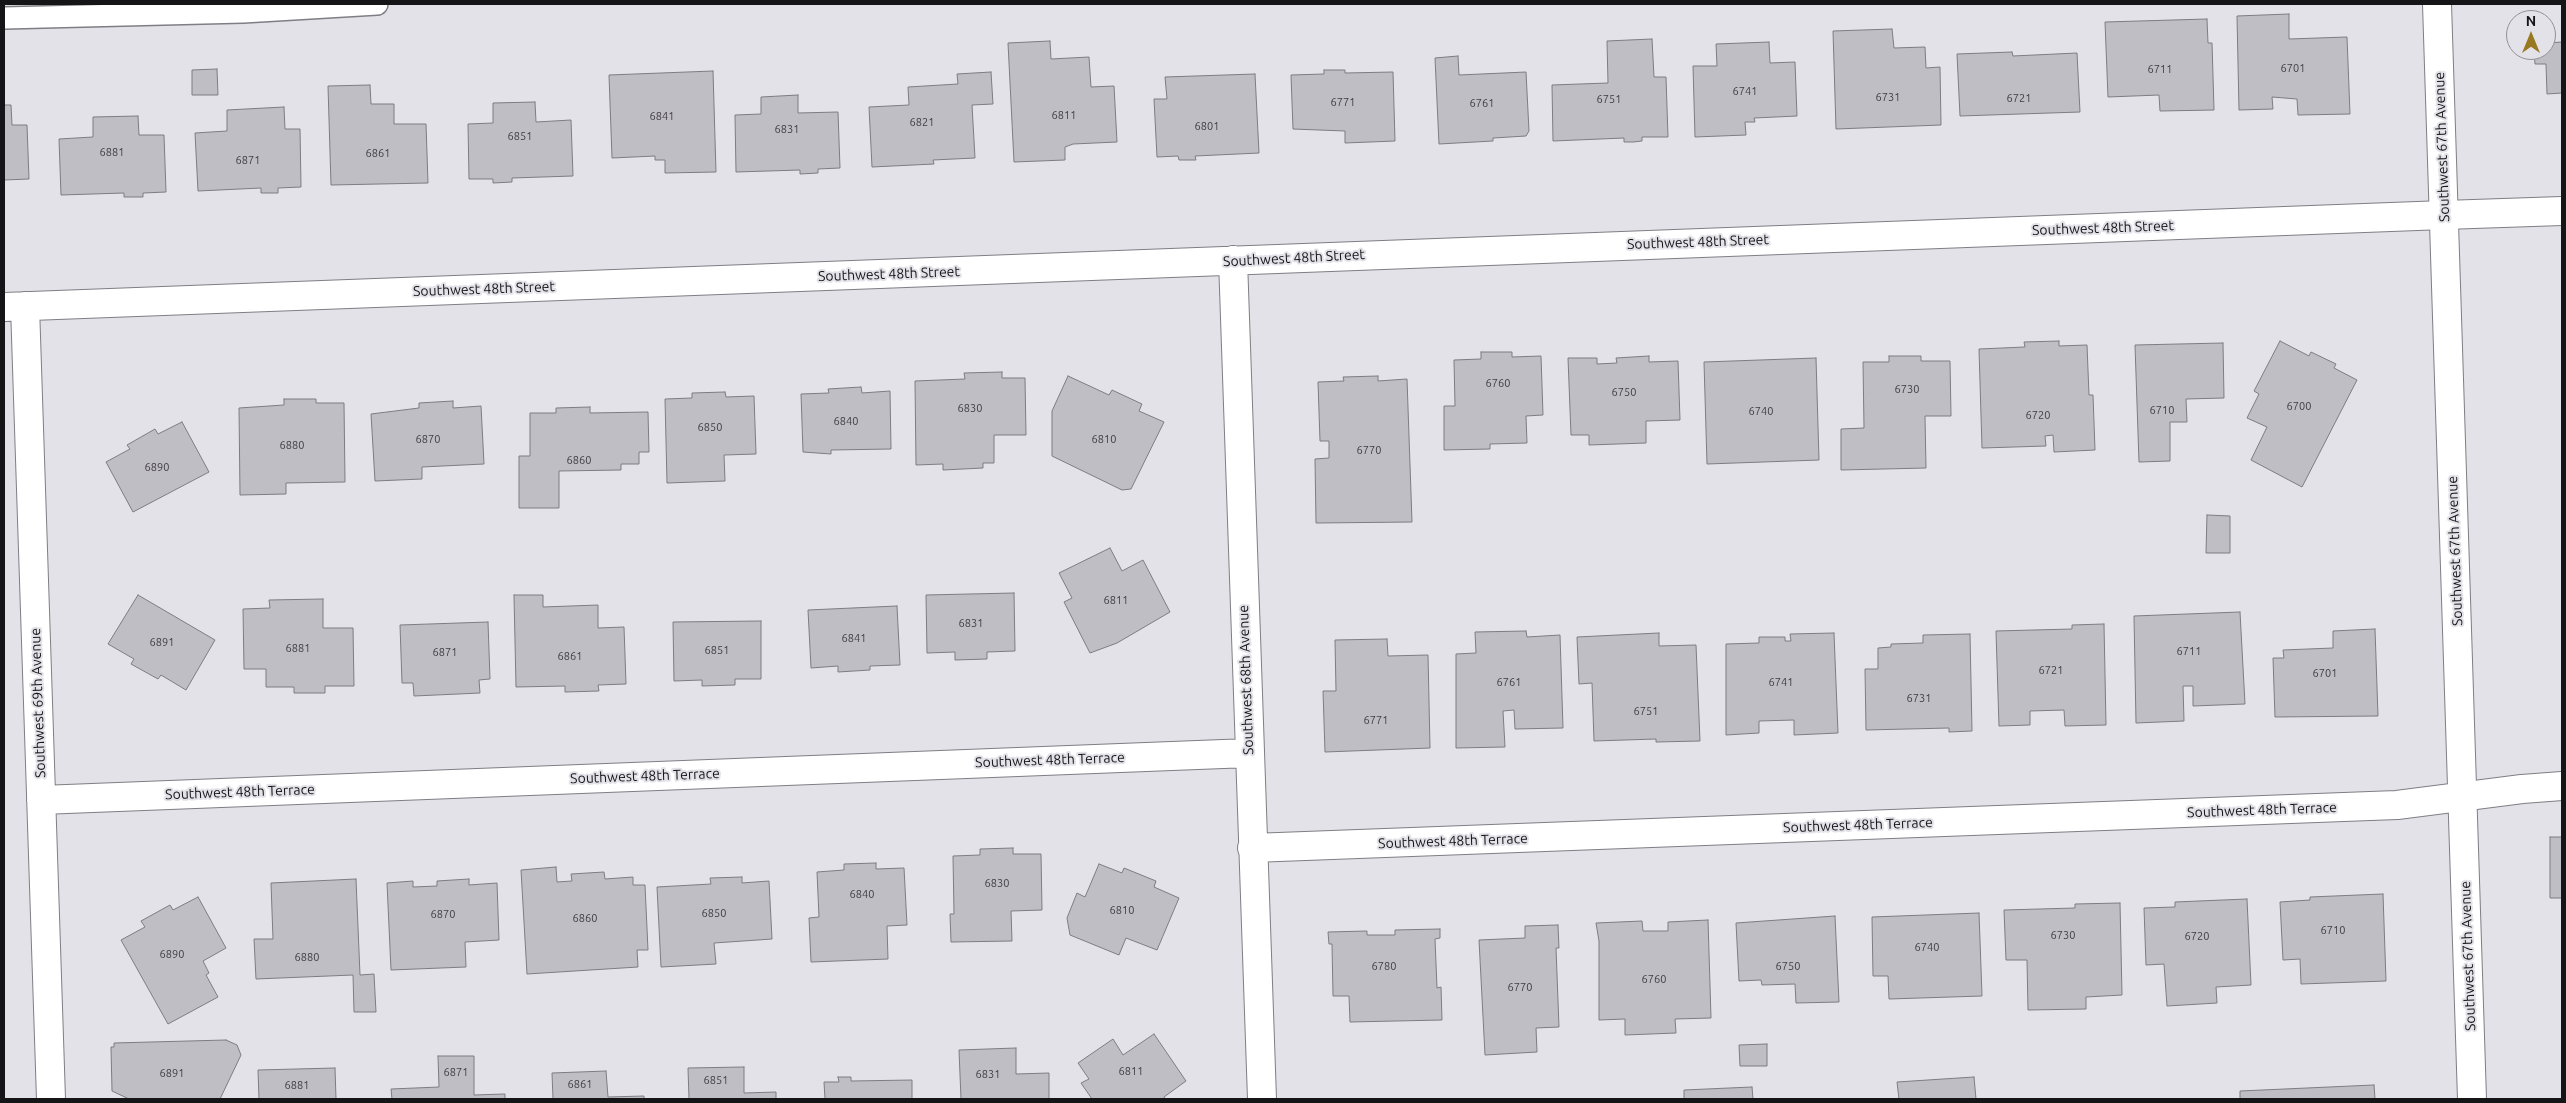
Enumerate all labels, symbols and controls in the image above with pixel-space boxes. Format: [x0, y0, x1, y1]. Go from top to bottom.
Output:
north arrow [2506, 10, 2556, 60]
text: N [2526, 13, 2536, 29]
house number: 6701 [2281, 61, 2305, 75]
house number: 6711 [2148, 62, 2172, 76]
street label: Southwest 67th Avenue [2431, 72, 2453, 222]
house number: 6741 [1733, 84, 1757, 98]
house number: 6731 [1876, 90, 1900, 104]
house number: 6721 [2007, 91, 2031, 105]
house number: 6751 [1597, 92, 1621, 106]
house number: 6771 [1331, 95, 1355, 109]
house number: 6761 [1470, 96, 1494, 110]
house number: 6811 [1052, 108, 1076, 122]
house number: 6841 [650, 109, 674, 123]
house number: 6821 [910, 115, 934, 129]
house number: 6801 [1195, 119, 1219, 133]
house number: 6831 [775, 122, 799, 136]
house number: 6851 [508, 129, 532, 143]
house number: 6881 [100, 145, 124, 159]
house number: 6861 [366, 146, 390, 160]
house number: 6871 [236, 153, 260, 167]
street label: Southwest 48th Street [2032, 217, 2174, 239]
street label: Southwest 48th Street [1627, 231, 1769, 253]
street label: Southwest 48th Street [1223, 246, 1365, 270]
street label: Southwest 48th Street [818, 263, 960, 285]
street label: Southwest 48th Street [413, 278, 555, 300]
house number: 6760 [1486, 376, 1510, 390]
house number: 6730 [1895, 382, 1919, 396]
house number: 6750 [1612, 385, 1636, 399]
house number: 6700 [2287, 399, 2311, 413]
house number: 6830 [958, 401, 982, 415]
house number: 6710 [2150, 403, 2174, 417]
house number: 6740 [1749, 404, 1773, 418]
house number: 6720 [2026, 408, 2050, 422]
house number: 6840 [834, 414, 858, 428]
house number: 6850 [698, 420, 722, 434]
house number: 6870 [416, 432, 440, 446]
house number: 6810 [1092, 432, 1116, 446]
house number: 6880 [280, 438, 304, 452]
house number: 6770 [1357, 443, 1381, 457]
house number: 6860 [567, 453, 591, 467]
house number: 6890 [145, 460, 169, 474]
street label: Southwest 67th Avenue [2444, 476, 2466, 626]
house number: 6811 [1104, 593, 1128, 607]
street label: Southwest 68th Avenue [1235, 605, 1257, 755]
house number: 6831 [959, 616, 983, 630]
street label: Southwest 69th Avenue [27, 628, 49, 778]
house number: 6841 [842, 631, 866, 645]
house number: 6891 [150, 635, 174, 649]
house number: 6881 [286, 641, 310, 655]
house number: 6851 [705, 643, 729, 657]
house number: 6711 [2177, 644, 2201, 658]
house number: 6871 [433, 645, 457, 659]
house number: 6861 [558, 649, 582, 663]
house number: 6721 [2039, 663, 2063, 677]
house number: 6701 [2313, 666, 2337, 680]
house number: 6761 [1497, 675, 1521, 689]
house number: 6741 [1769, 675, 1793, 689]
house number: 6731 [1907, 691, 1931, 705]
house number: 6751 [1634, 704, 1658, 718]
house number: 6771 [1364, 713, 1388, 727]
street label: Southwest 48th Terrace [975, 749, 1125, 771]
street label: Southwest 48th Terrace [570, 765, 720, 787]
street label: Southwest 48th Terrace [165, 781, 315, 803]
street label: Southwest 48th Terrace [2187, 799, 2337, 821]
street label: Southwest 48th Terrace [1783, 814, 1933, 836]
street label: Southwest 48th Terrace [1378, 830, 1528, 852]
house number: 6830 [985, 876, 1009, 890]
street label: Southwest 67th Avenue [2457, 881, 2479, 1031]
house number: 6840 [850, 887, 874, 901]
house number: 6810 [1110, 903, 1134, 917]
house number: 6850 [702, 906, 726, 920]
house number: 6870 [431, 907, 455, 921]
house number: 6860 [573, 911, 597, 925]
house number: 6710 [2321, 923, 2345, 937]
house number: 6730 [2051, 928, 2075, 942]
house number: 6720 [2185, 929, 2209, 943]
house number: 6740 [1915, 940, 1939, 954]
house number: 6890 [160, 947, 184, 961]
house number: 6880 [295, 950, 319, 964]
house number: 6780 [1372, 959, 1396, 973]
house number: 6750 [1776, 959, 1800, 973]
house number: 6760 [1642, 972, 1666, 986]
house number: 6770 [1508, 980, 1532, 994]
house number: 6811 [1119, 1064, 1143, 1078]
house number: 6871 [444, 1065, 468, 1079]
house number: 6891 [160, 1066, 184, 1080]
house number: 6831 [976, 1067, 1000, 1081]
house number: 6851 [704, 1073, 728, 1087]
house number: 6861 [568, 1077, 592, 1091]
house number: 6881 [285, 1078, 309, 1092]

